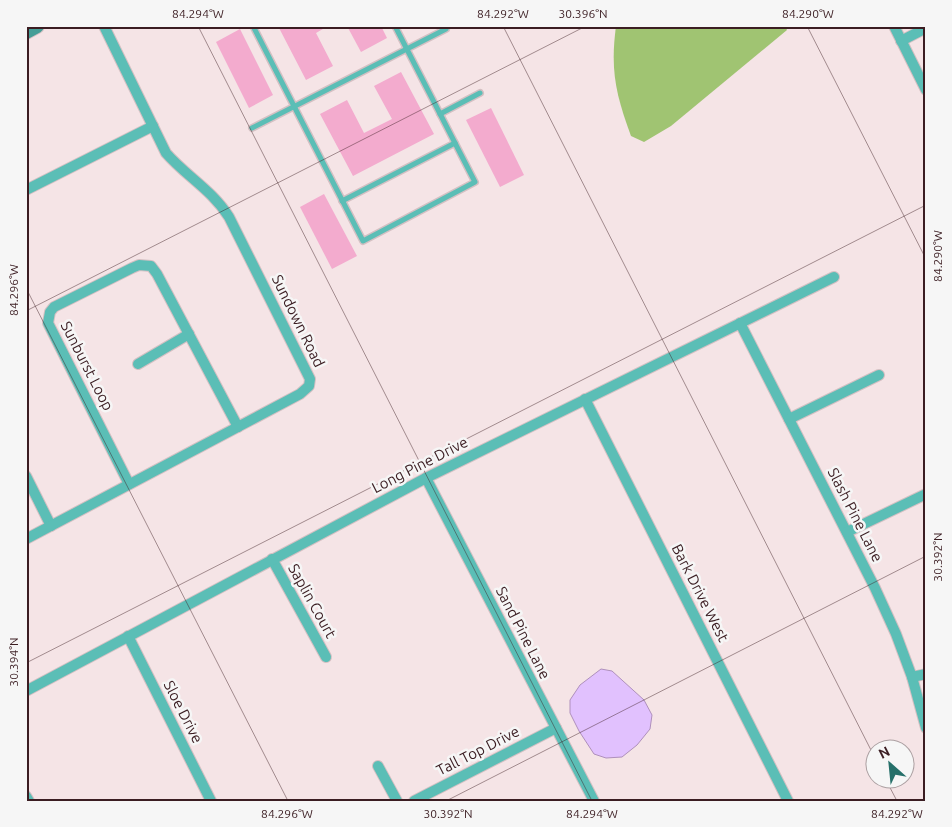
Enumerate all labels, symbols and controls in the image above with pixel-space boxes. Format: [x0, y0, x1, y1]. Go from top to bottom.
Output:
text: 84.294°W [172, 7, 224, 20]
text: 84.292°W [477, 7, 529, 20]
text: 30.396°N [558, 7, 608, 20]
text: 84.290°W [782, 7, 834, 20]
text: 84.290°W [931, 230, 944, 282]
text: 84.296°W [7, 264, 20, 316]
street label: Sundown Road [269, 272, 328, 370]
street label: Sunburst Loop [58, 318, 117, 413]
street label: Long Pine Drive [369, 433, 471, 496]
street label: Slash Pine Lane [824, 465, 886, 565]
text: 30.392°N [931, 532, 944, 582]
street label: Bark Drive West [669, 541, 732, 644]
street label: Saplin Court [285, 561, 340, 641]
street label: Sand Pine Lane [493, 584, 554, 682]
text: 30.394°N [7, 637, 20, 687]
street label: Sloe Drive [160, 678, 206, 746]
street label: Tall Top Drive [433, 722, 522, 779]
north arrow [864, 740, 914, 790]
text: N [876, 743, 892, 762]
text: 84.296°W [261, 807, 313, 820]
text: 30.392°N [423, 807, 473, 820]
text: 84.294°W [566, 807, 618, 820]
text: 84.292°W [871, 807, 923, 820]

